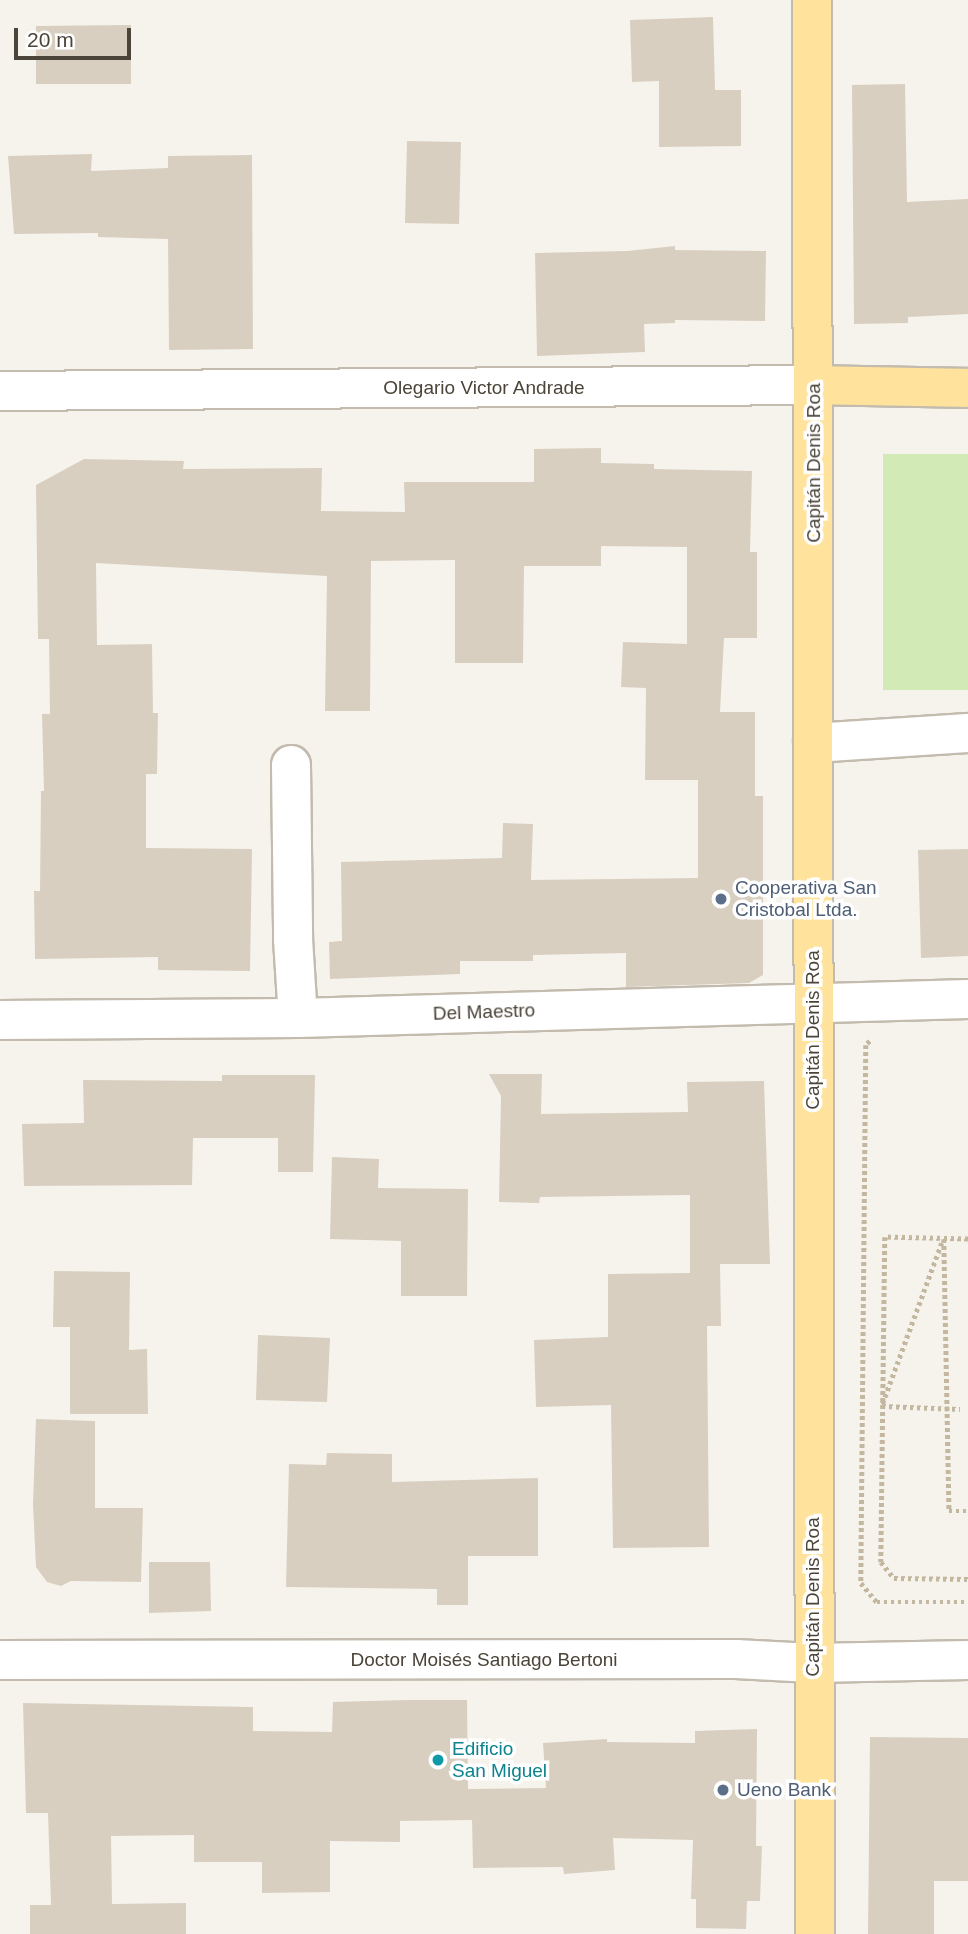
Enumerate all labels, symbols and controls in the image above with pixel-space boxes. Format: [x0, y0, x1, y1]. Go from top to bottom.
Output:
scale bar [18, 14, 135, 58]
text: 20 m [27, 28, 74, 51]
street label: Olegario Victor Andrade [383, 377, 585, 399]
street label: Capitán Denis Roa [803, 383, 825, 543]
place label: Cooperativa San Cristobal Ltda. [735, 877, 877, 921]
marker: Cooperativa San Cristobal Ltda. [713, 891, 729, 907]
street label: Capitán Denis Roa [802, 950, 824, 1110]
street label: Del Maestro [432, 999, 536, 1025]
street label: Capitán Denis Roa [802, 1517, 824, 1677]
street label: Doctor Moisés Santiago Bertoni [350, 1649, 618, 1671]
place label: Edificio San Miguel [452, 1738, 547, 1782]
marker: Edificio San Miguel [430, 1752, 446, 1768]
place label: Ueno Bank [737, 1779, 831, 1801]
marker: Ueno Bank [715, 1782, 731, 1798]

